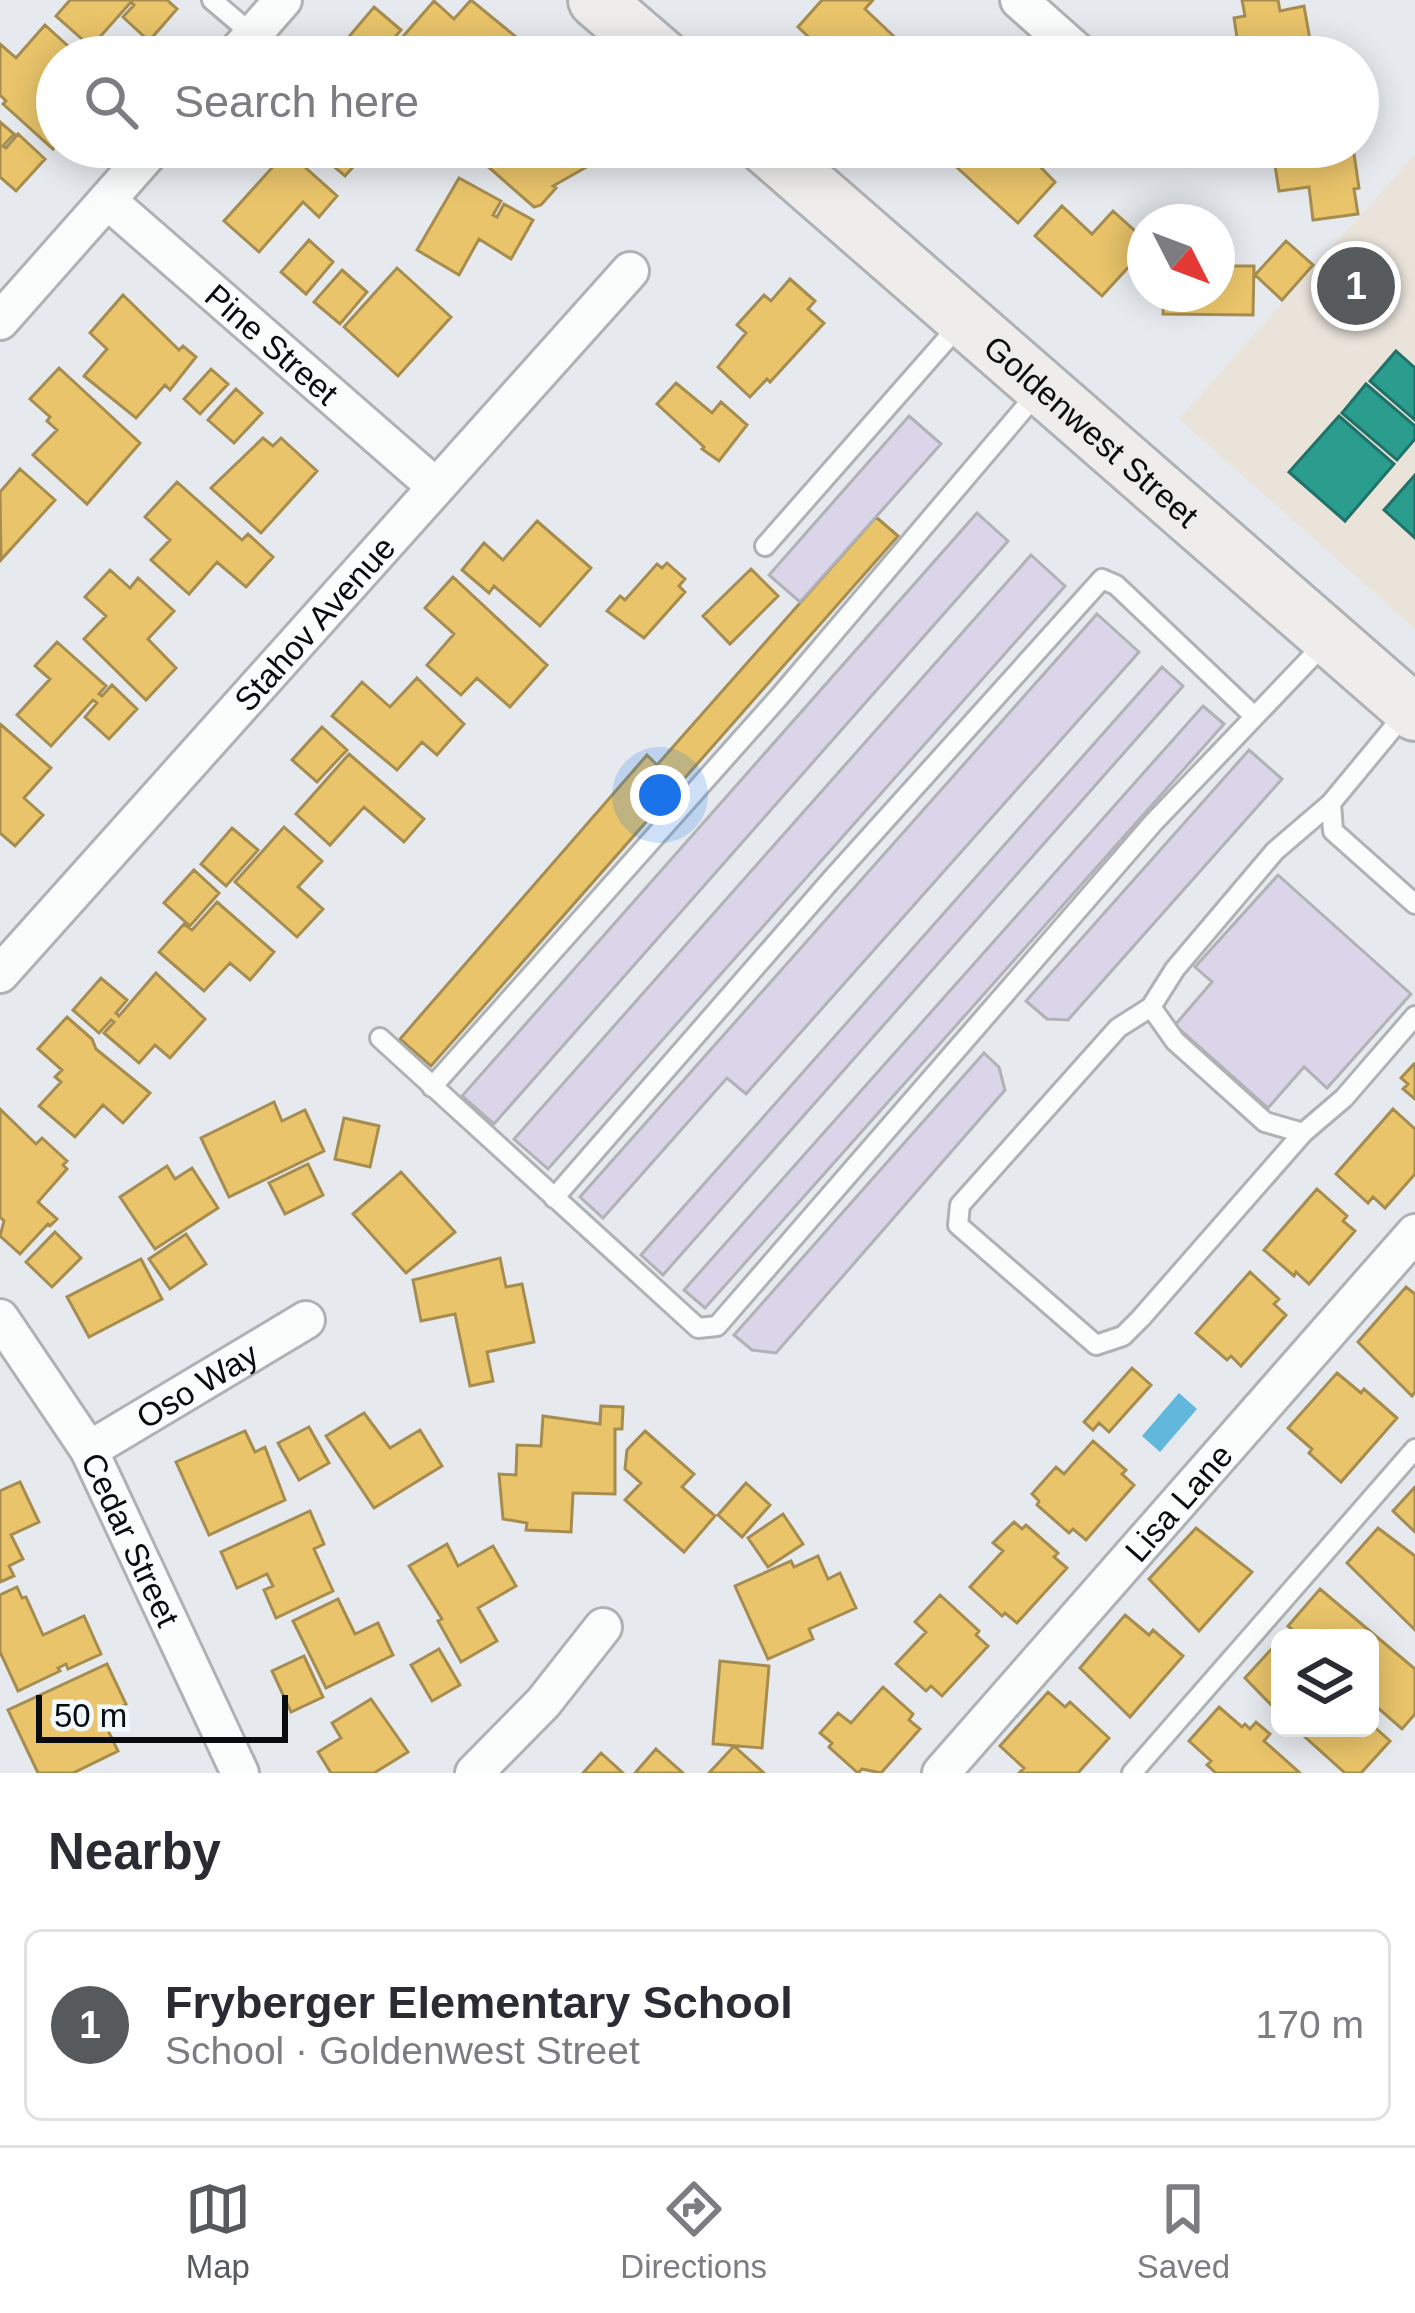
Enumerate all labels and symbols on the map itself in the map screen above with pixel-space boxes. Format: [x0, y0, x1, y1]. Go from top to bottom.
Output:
north arrow [1127, 204, 1235, 312]
pin: 1 [1317, 241, 1395, 331]
street label: Pine Street [198, 277, 345, 412]
street label: Goldenwest Street [977, 328, 1206, 535]
street label: Stahov Avenue [227, 529, 402, 718]
your location [630, 765, 690, 825]
street label: Oso Way [130, 1335, 265, 1436]
street label: Lisa Lane [1118, 1437, 1240, 1569]
street label: Cedar Street [74, 1447, 187, 1632]
scale bar [36, 1689, 288, 1742]

